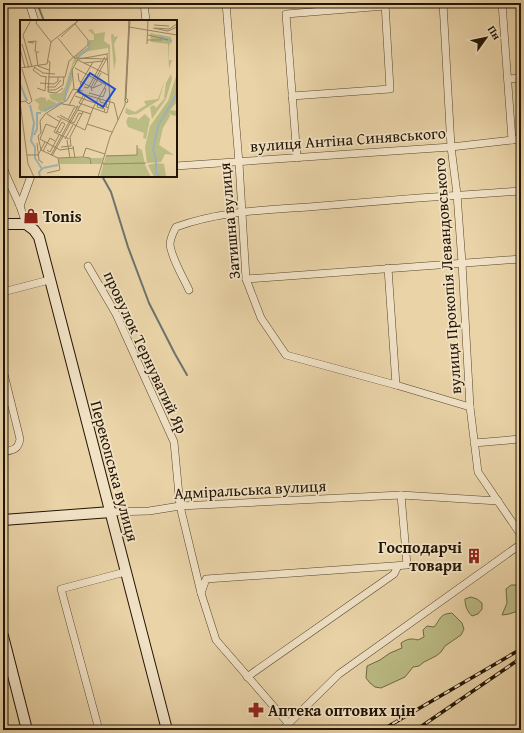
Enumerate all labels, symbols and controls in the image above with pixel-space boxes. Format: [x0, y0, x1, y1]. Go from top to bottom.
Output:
north arrow [466, 18, 506, 58]
inset map [20, 20, 177, 177]
text: Пн [484, 22, 505, 43]
street label: вулиця Антіна Синявського [249, 120, 447, 158]
street label: вулиця Прокопія Левандовського [427, 157, 467, 395]
street label: Затишна вулиця [212, 162, 246, 280]
place label: Tonis [43, 204, 82, 228]
shop icon: Tonis [22, 207, 40, 225]
street label: провулок Тернуватий Яр [98, 267, 194, 438]
street label: Перекопська вулиця [85, 398, 145, 544]
street label: Адміральська вулиця [173, 473, 327, 505]
place label: Господарчі товари [378, 535, 462, 577]
building icon: Господарчі товари [465, 547, 483, 565]
place label: Аптека оптових цін [268, 698, 416, 722]
pharmacy icon: Аптека оптових цін [247, 701, 265, 719]

